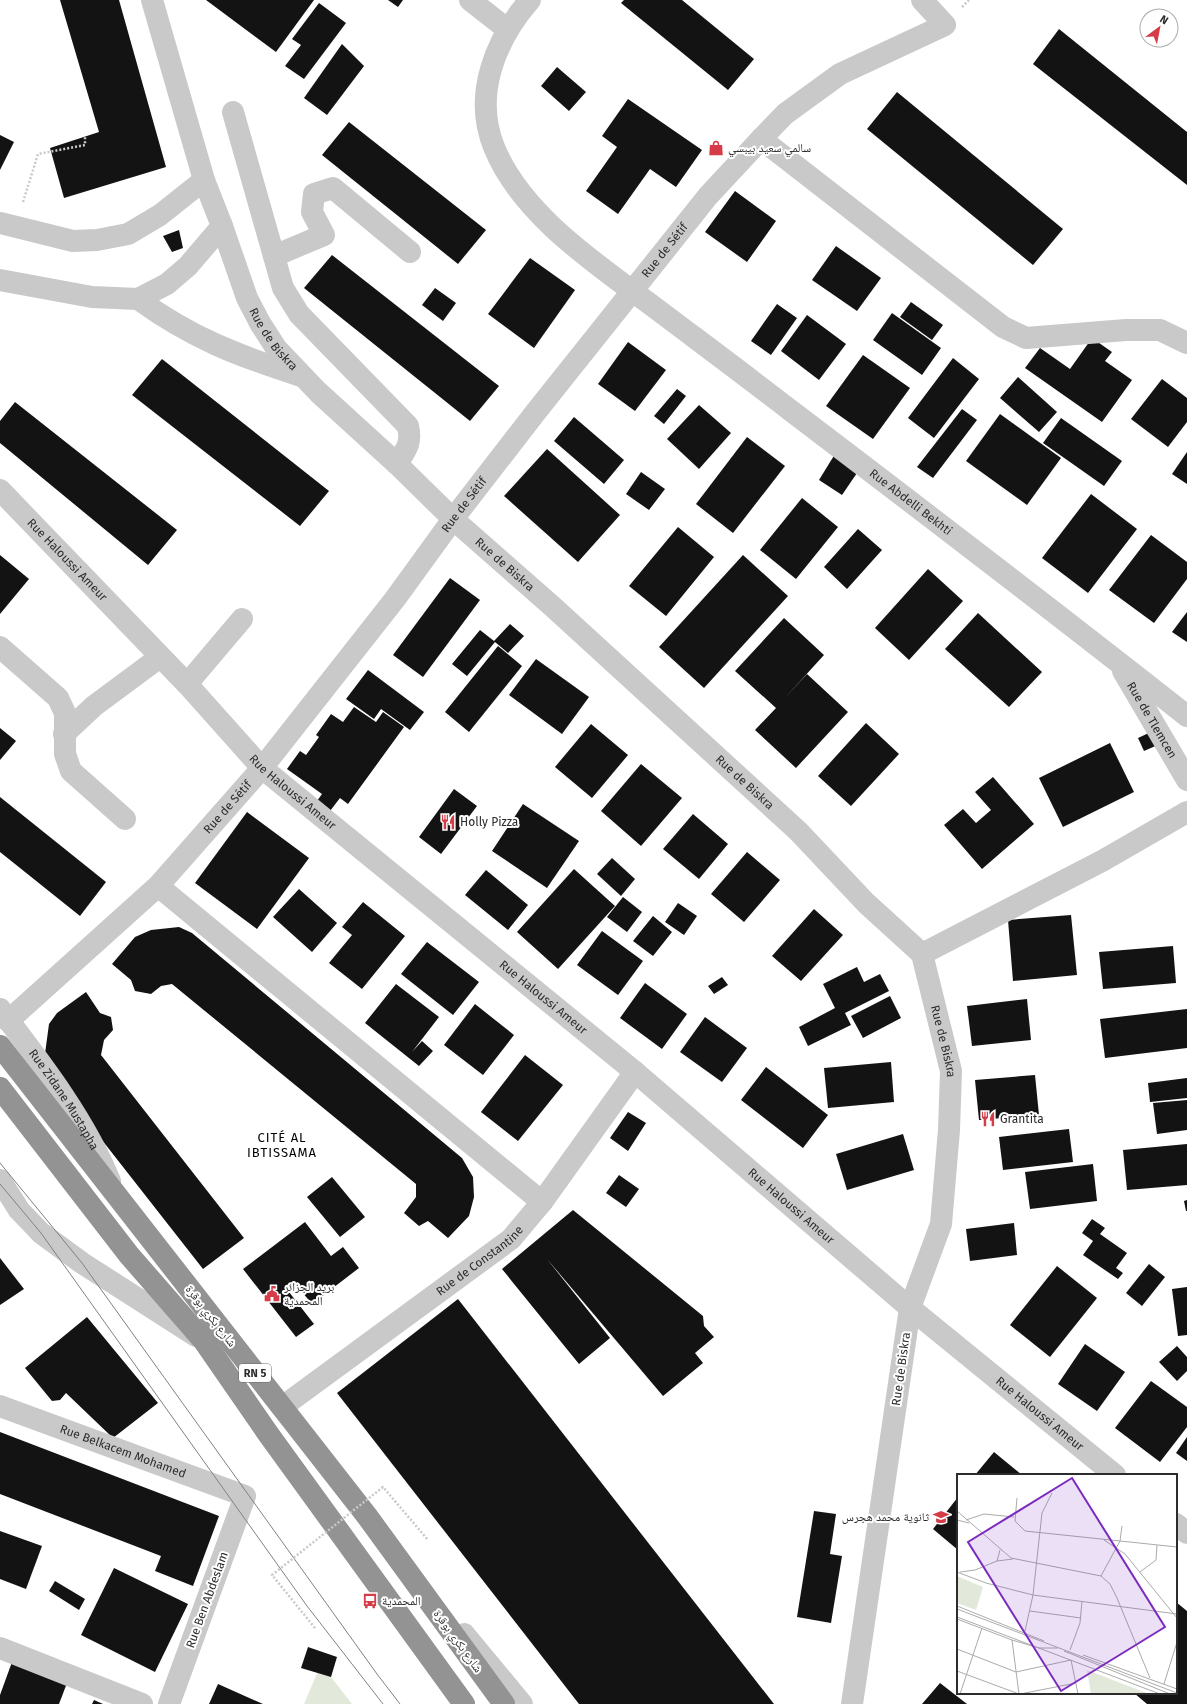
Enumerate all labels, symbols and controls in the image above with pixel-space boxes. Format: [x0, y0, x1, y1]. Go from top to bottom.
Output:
north arrow [1139, 8, 1179, 48]
text: N [1157, 12, 1171, 27]
shop icon: سالمي سعيد بيبسي [707, 139, 725, 157]
place label: سالمي سعيد بيبسي [728, 141, 811, 158]
street label: Rue de Sétif [639, 220, 691, 280]
street label: Rue de Biskra [246, 305, 301, 373]
street label: Rue Abdelli Bekhti [867, 466, 955, 538]
street label: Rue de Sétif [439, 474, 490, 535]
street label: Rue Haloussi Ameur [24, 516, 110, 604]
street label: Rue de Biskra [472, 535, 537, 594]
street label: Rue de Tlemcen [1124, 679, 1180, 761]
street label: Rue Haloussi Ameur [246, 752, 339, 833]
street label: Rue de Biskra [713, 752, 777, 812]
street label: Rue de Sétif [201, 777, 255, 836]
restaurant icon: Holly Pizza [439, 813, 457, 831]
place label: Holly Pizza [460, 815, 518, 829]
street label: Rue Haloussi Ameur [497, 957, 590, 1037]
street label: Rue de Biskra [928, 1004, 958, 1078]
street label: Rue Zidane Mustapha [26, 1046, 101, 1153]
restaurant icon: Grantita [979, 1110, 997, 1128]
place label: Grantita [1000, 1112, 1044, 1126]
district label: CITÉ AL IBTISSAMA [247, 1130, 317, 1160]
street label: Rue Haloussi Ameur [745, 1165, 837, 1247]
street label: Rue de Constantine [433, 1223, 526, 1299]
place label: بريد الجزائر المحمدية [283, 1280, 334, 1308]
street label: شارع بكري بوقرة [180, 1283, 239, 1351]
public building icon: بريد الجزائر المحمدية [263, 1285, 281, 1303]
street label: Rue de Biskra [889, 1331, 913, 1407]
road number: RN 5 [239, 1364, 271, 1382]
street label: Rue Haloussi Ameur [993, 1374, 1087, 1454]
street label: Rue Belkacem Mohamed [58, 1422, 188, 1481]
inset map [957, 1474, 1177, 1694]
school or university icon: ثانوية محمد هجرس [932, 1508, 950, 1526]
place label: ثانوية محمد هجرس [842, 1510, 930, 1524]
street label: Rue Ben Abdeslam [183, 1550, 231, 1650]
bus stop icon: المحمدية [361, 1592, 379, 1610]
place label: المحمدية [382, 1594, 421, 1608]
street label: شارع بكري بوقرة [428, 1607, 485, 1677]

